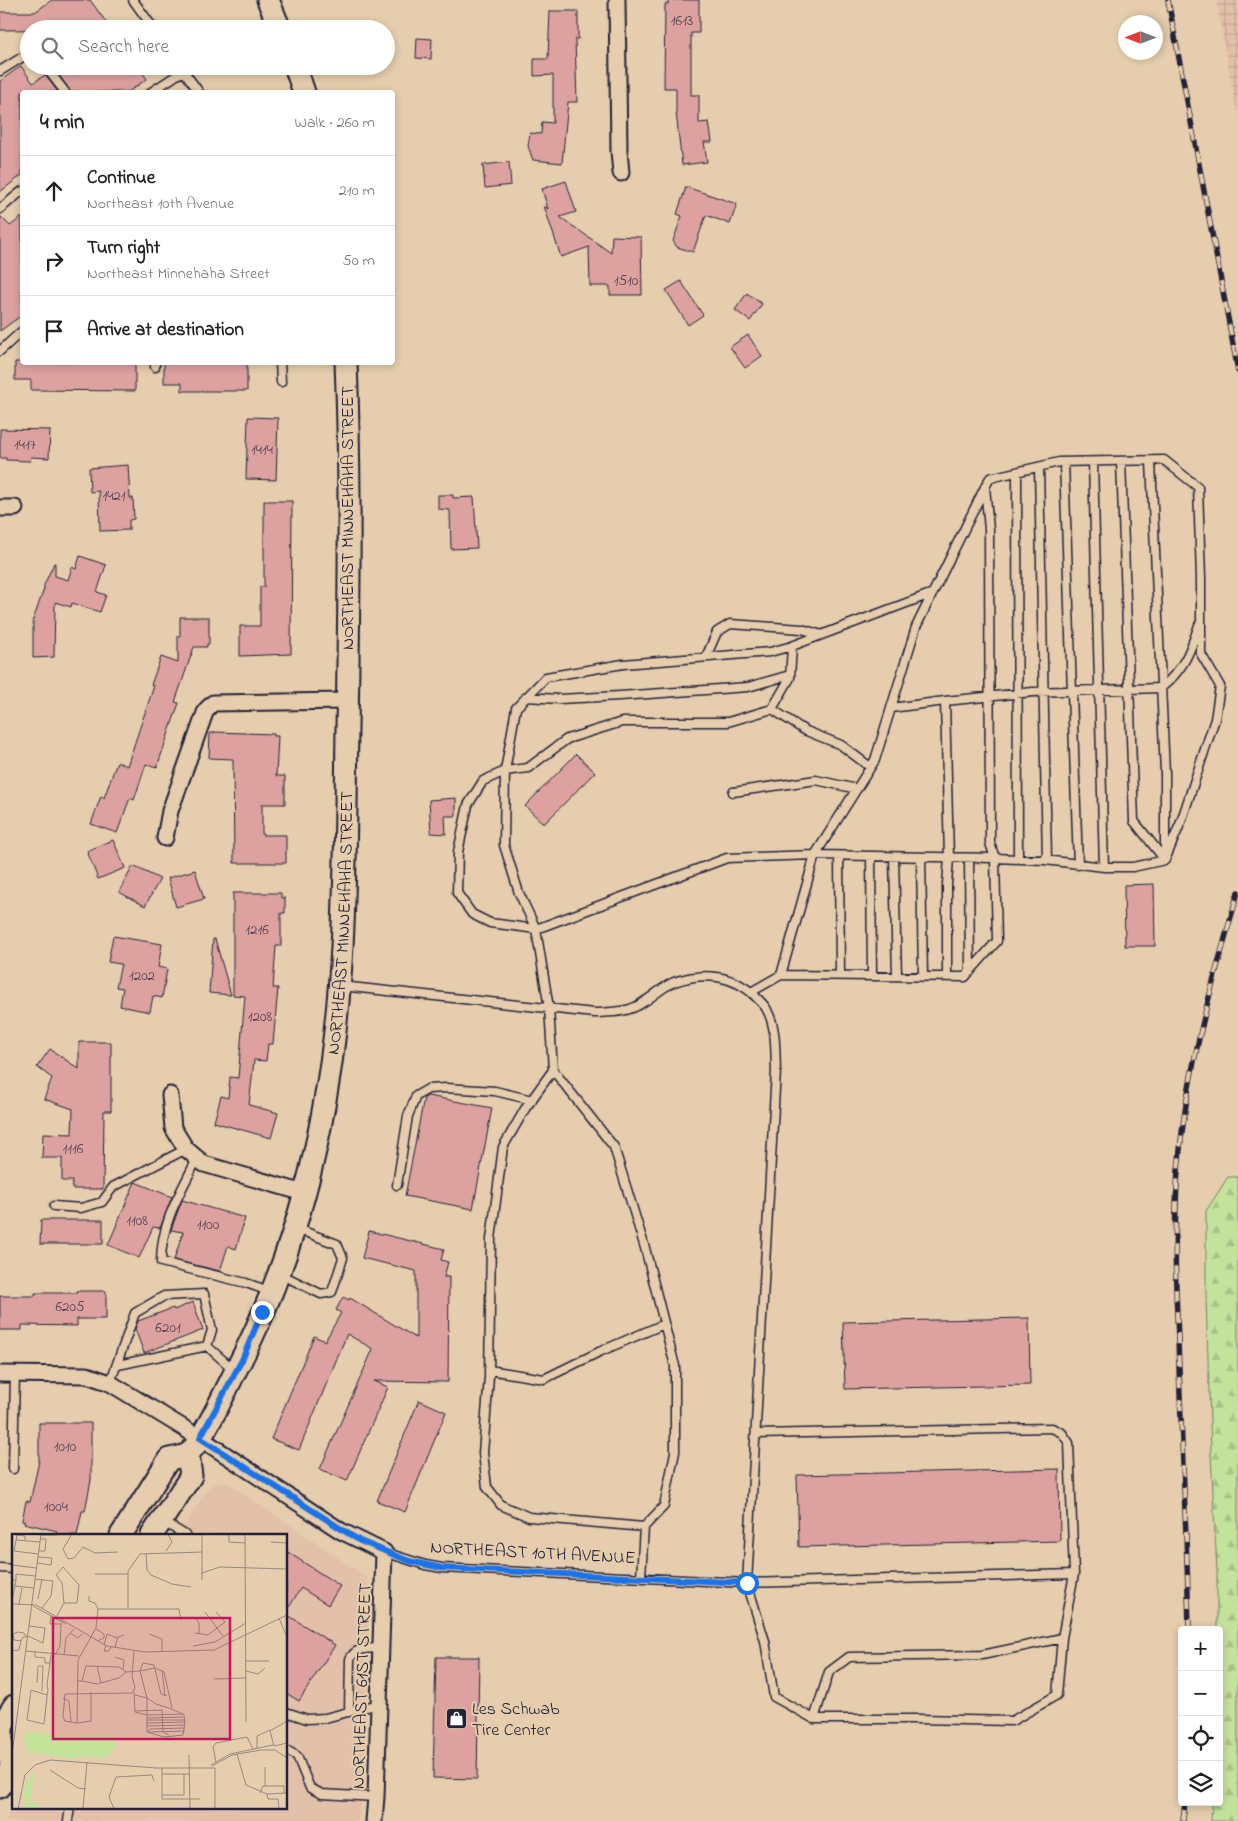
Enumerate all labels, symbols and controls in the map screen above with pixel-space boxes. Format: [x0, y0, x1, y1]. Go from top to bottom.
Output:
house number: 1613 [671, 10, 693, 32]
north arrow [1118, 15, 1163, 60]
search box [20, 20, 395, 75]
icon: search [38, 34, 66, 62]
text: Search here [78, 34, 169, 61]
text: 4 min [40, 108, 84, 138]
text: Walk · 260 m [295, 111, 375, 135]
text: Continue [87, 165, 155, 192]
icon: ahead [40, 177, 68, 205]
text: 210 m [339, 179, 375, 203]
text: Northeast 10th Avenue [87, 192, 234, 216]
text: Turn right [87, 235, 160, 262]
icon: right [40, 247, 68, 275]
text: 50 m [343, 249, 375, 273]
text: Northeast Minnehaha Street [87, 262, 270, 286]
house number: 1510 [614, 270, 639, 292]
icon: arrive [40, 317, 68, 345]
text: Arrive at destination [87, 317, 244, 344]
street label: NORTHEAST MINNEHAHA STREET [336, 386, 362, 650]
house number: 1417 [14, 434, 36, 456]
house number: 1414 [251, 439, 273, 461]
house number: 1421 [102, 485, 126, 507]
street label: NORTHEAST MINNEHAHA STREET [321, 791, 361, 1057]
house number: 1216 [245, 919, 269, 941]
house number: 1202 [129, 965, 156, 987]
house number: 1208 [248, 1006, 273, 1028]
house number: 1116 [63, 1138, 84, 1160]
house number: 1108 [126, 1210, 148, 1232]
house number: 1100 [197, 1214, 220, 1236]
house number: 6205 [55, 1296, 85, 1318]
route end [251, 1301, 274, 1324]
house number: 6201 [155, 1317, 181, 1339]
house number: 1010 [54, 1436, 77, 1458]
house number: 1004 [44, 1496, 68, 1518]
inset map [12, 1534, 288, 1808]
street label: NORTHEAST 10TH AVENUE [430, 1536, 636, 1572]
route start [736, 1572, 759, 1595]
street label: NORTHEAST 61ST STREET [346, 1583, 380, 1789]
map controls [1178, 1626, 1223, 1806]
button: + [1178, 1626, 1223, 1671]
button: − [1178, 1671, 1223, 1716]
place label: Les Schwab Tire Center [472, 1697, 560, 1744]
shop icon: Les Schwab Tire Center [444, 1706, 468, 1730]
button: locate [1178, 1716, 1223, 1761]
button: layers [1178, 1761, 1223, 1806]

